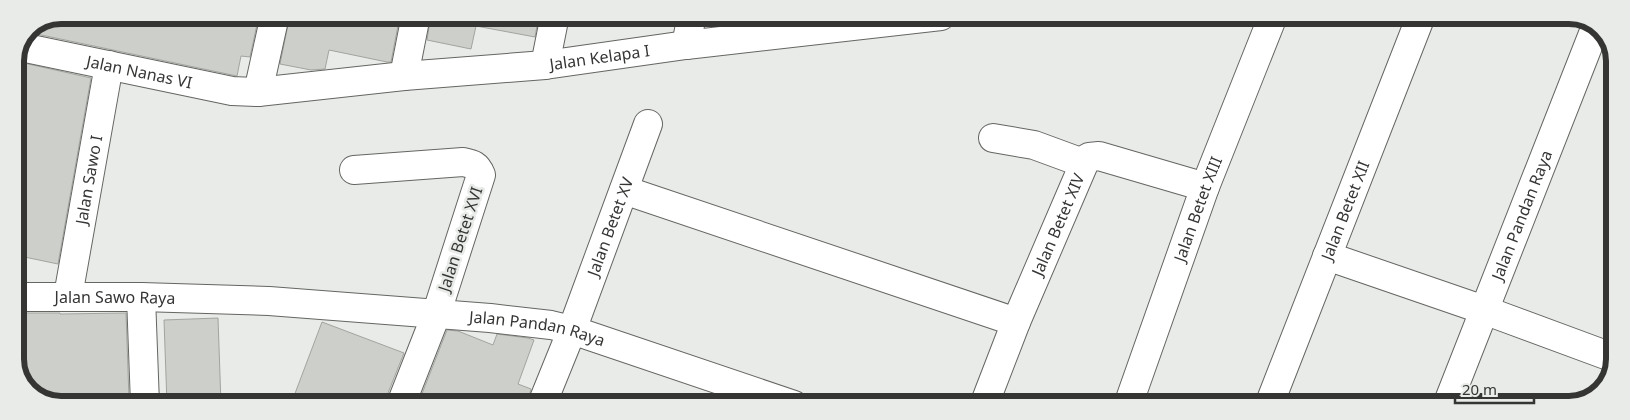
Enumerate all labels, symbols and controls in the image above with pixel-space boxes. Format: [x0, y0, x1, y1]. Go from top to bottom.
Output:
street label: Jalan Kelapa I [546, 39, 651, 76]
street label: Jalan Nanas VI [83, 50, 194, 93]
street label: Jalan Sawo I [70, 133, 107, 228]
street label: Jalan Pandan Raya [1485, 147, 1557, 285]
street label: Jalan Betet XIII [1168, 153, 1227, 266]
street label: Jalan Betet XII [1315, 157, 1374, 265]
street label: Jalan Betet XIV [1025, 170, 1090, 281]
street label: Jalan Betet XV [581, 174, 639, 281]
street label: Jalan Betet XVI [432, 184, 487, 296]
street label: Jalan Sawo Raya [53, 286, 176, 309]
street label: Jalan Pandan Raya [466, 305, 608, 351]
scale bar [1455, 372, 1534, 404]
text: 20 m [1462, 379, 1497, 399]

